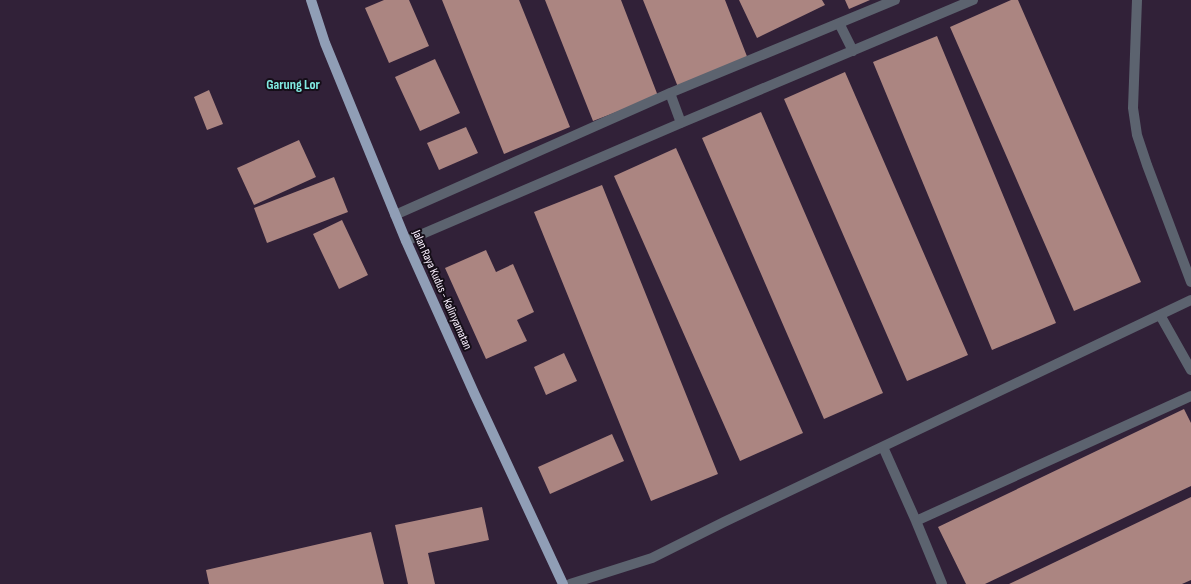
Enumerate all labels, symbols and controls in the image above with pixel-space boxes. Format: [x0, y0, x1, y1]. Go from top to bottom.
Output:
district label: Garung Lor [266, 76, 320, 93]
street label: Jalan Raya Kudus - Kalinyamatan [408, 227, 475, 352]

